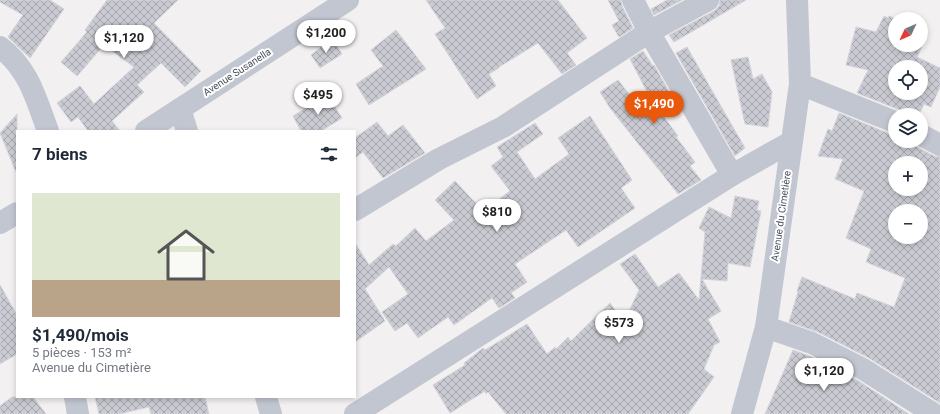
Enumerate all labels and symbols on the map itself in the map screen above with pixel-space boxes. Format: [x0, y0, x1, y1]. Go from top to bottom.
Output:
north arrow [888, 12, 928, 52]
pin: $1,200 [293, 20, 359, 54]
pin: $1,120 [91, 25, 157, 59]
street label: Avenue Susanella [201, 46, 273, 98]
pin: $495 [294, 82, 342, 116]
pin: $1,490 [621, 91, 687, 125]
street label: Avenue du Cimetière [769, 170, 793, 262]
pin: $810 [473, 199, 521, 233]
pin: $573 [595, 310, 643, 344]
pin: $1,120 [791, 358, 857, 392]

